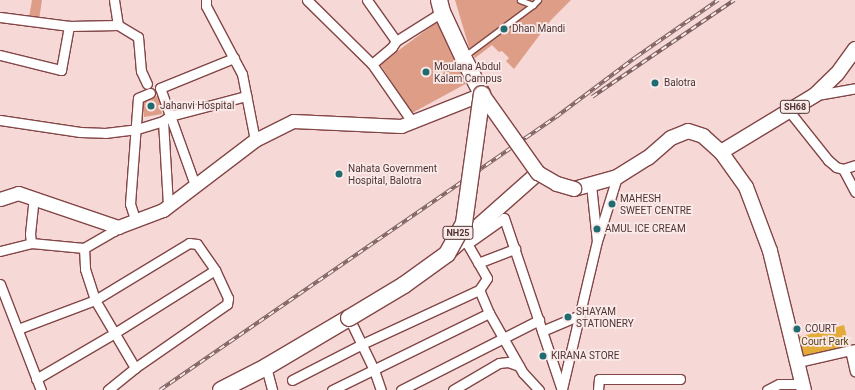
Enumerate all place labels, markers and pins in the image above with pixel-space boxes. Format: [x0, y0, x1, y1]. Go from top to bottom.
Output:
place label: Dhan Mandi [512, 23, 565, 35]
marker: Dhan Mandi [499, 24, 509, 34]
place label: Moulana Abdul Kalam Campus [434, 60, 502, 84]
marker: Moulana Abdul Kalam Campus [421, 67, 431, 77]
marker: Balotra [649, 77, 661, 89]
place label: Balotra [664, 77, 696, 89]
marker: Jahanvi Hospital [145, 100, 157, 112]
place label: Jahanvi Hospital [160, 100, 234, 112]
place label: Nahata Government Hospital, Balotra [348, 162, 437, 186]
marker: Nahata Government Hospital, Balotra [333, 168, 345, 180]
place label: MAHESH SWEET CENTRE [620, 192, 692, 216]
marker: MAHESH SWEET CENTRE [607, 199, 617, 209]
place label: AMUL ICE CREAM [605, 223, 686, 235]
marker: AMUL ICE CREAM [592, 224, 602, 234]
place label: SHAYAM STATIONERY [576, 305, 634, 328]
marker: SHAYAM STATIONERY [563, 312, 573, 322]
place label: COURT [805, 323, 837, 335]
marker: COURT [792, 324, 802, 334]
place label: KIRANA STORE [551, 350, 619, 362]
marker: KIRANA STORE [538, 351, 548, 361]

